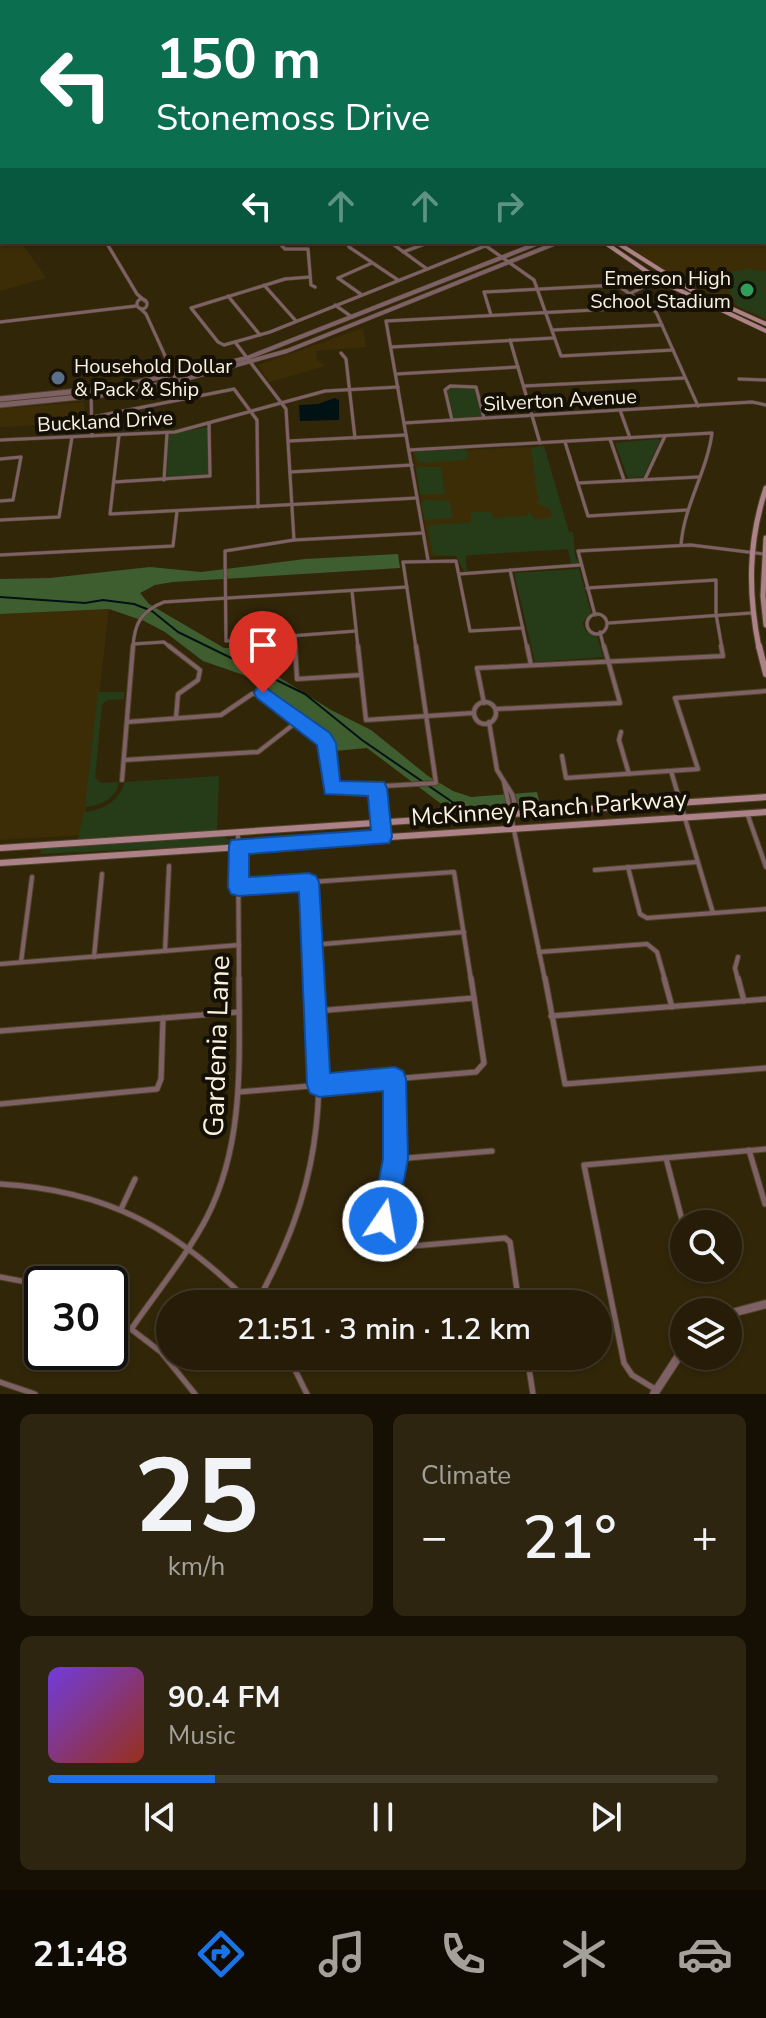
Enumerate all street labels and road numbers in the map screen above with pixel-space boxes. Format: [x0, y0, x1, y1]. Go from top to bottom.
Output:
street label: Silverton Avenue [483, 383, 637, 418]
street label: Buckland Drive [36, 404, 174, 439]
street label: McKinney Ranch Parkway [410, 782, 689, 834]
street label: Gardenia Lane [195, 955, 239, 1137]

